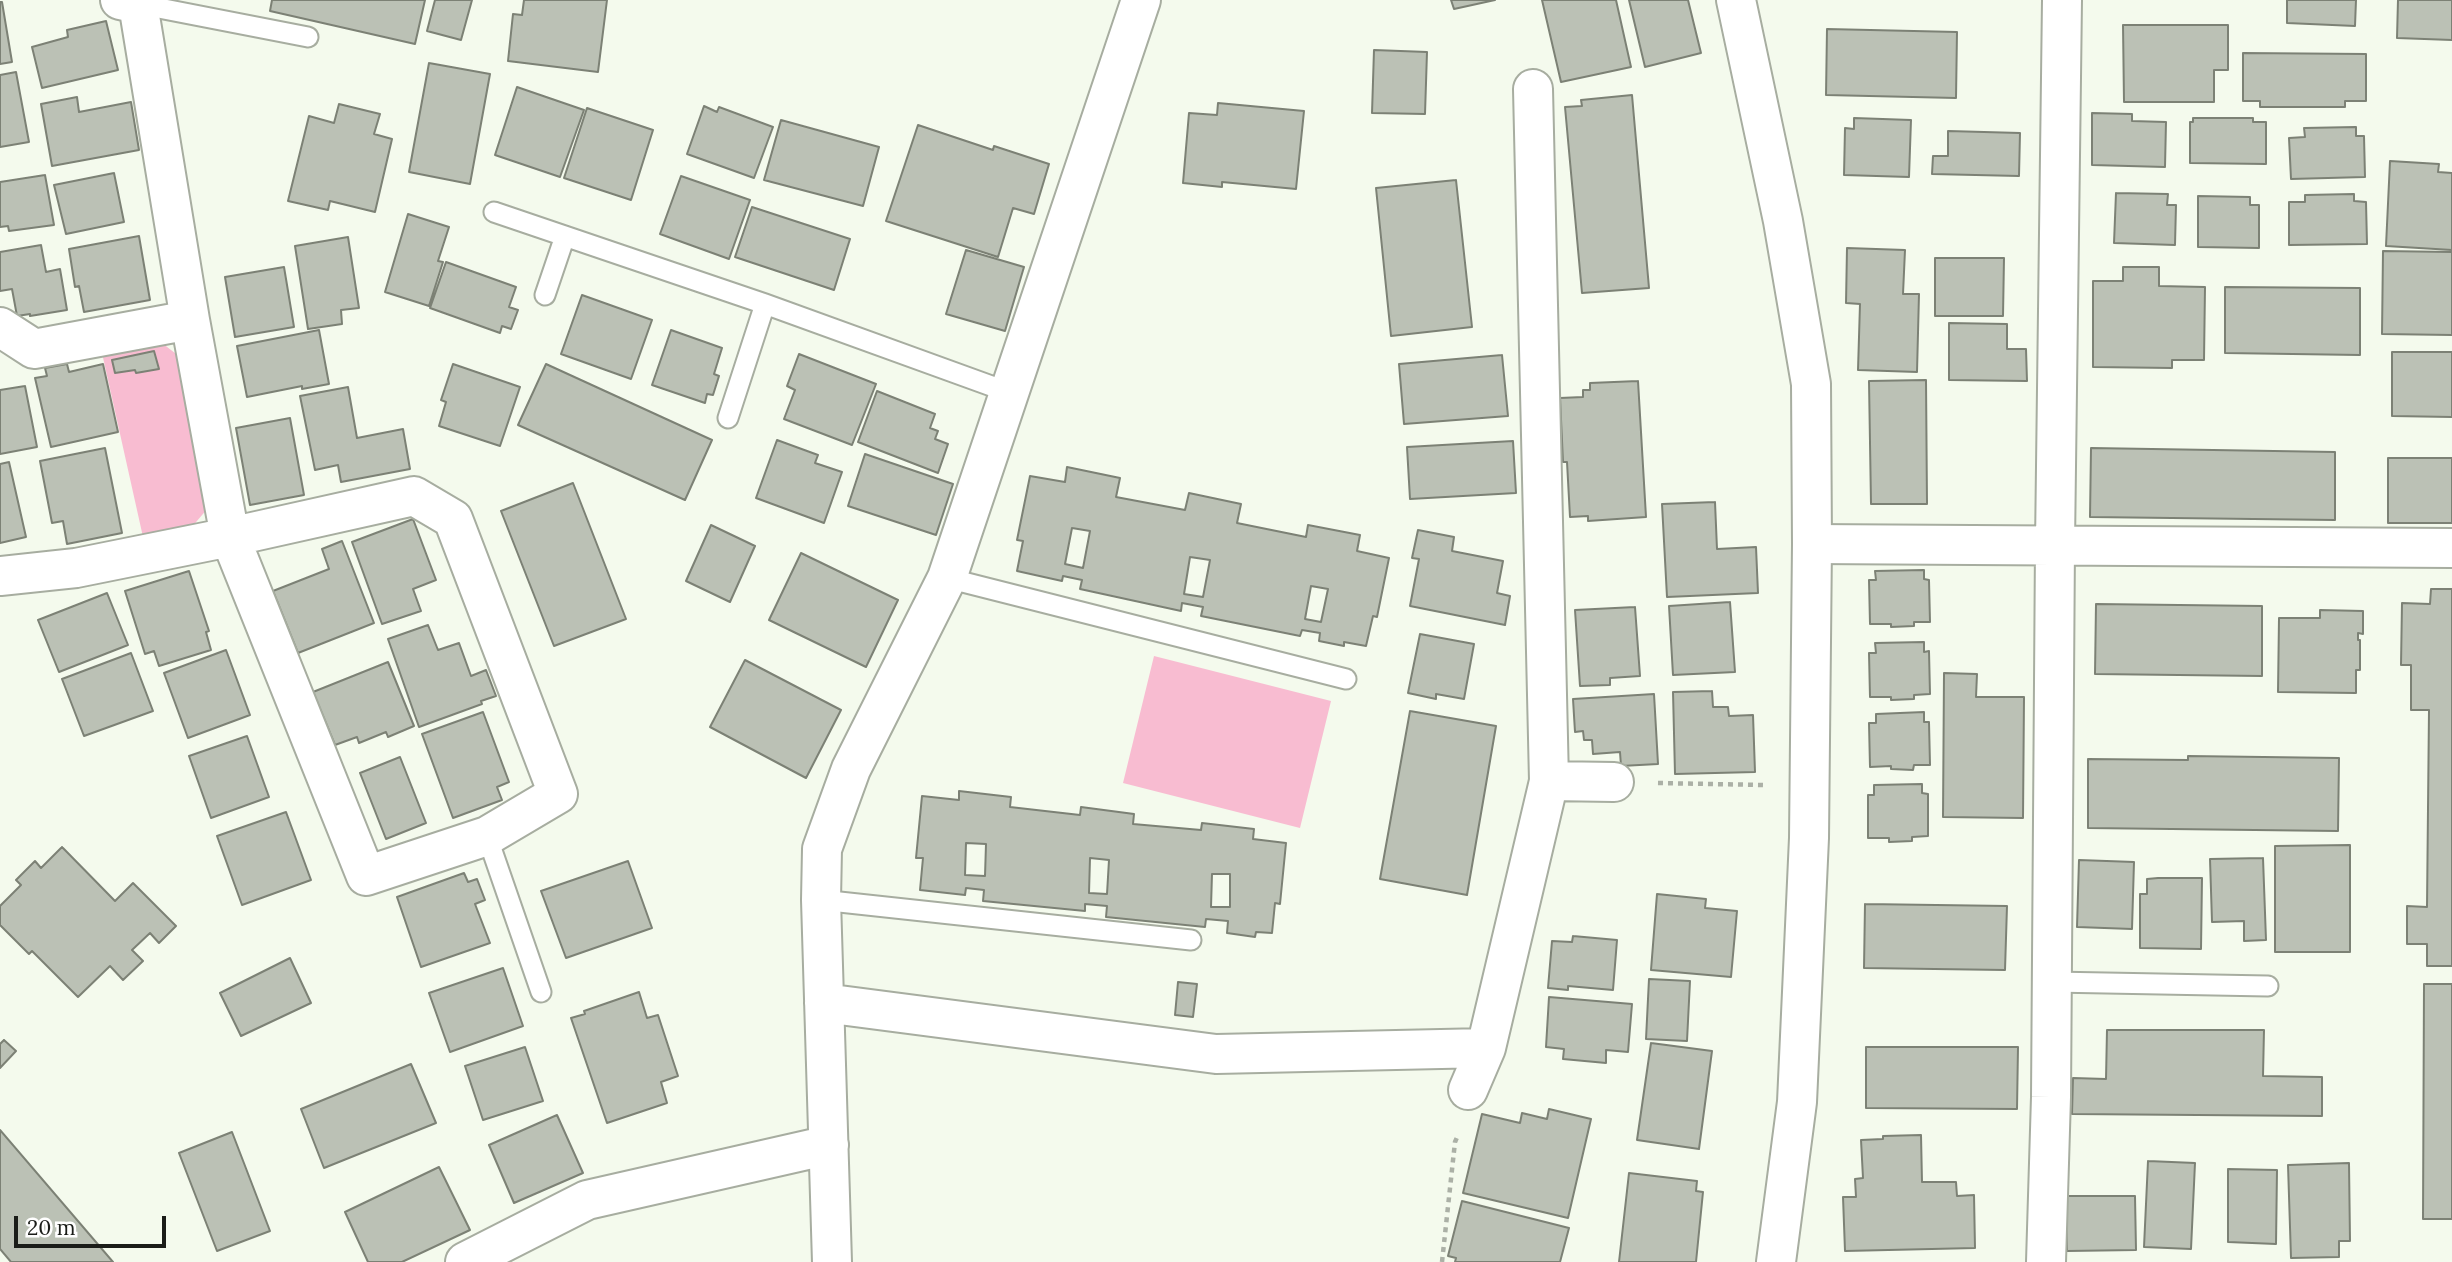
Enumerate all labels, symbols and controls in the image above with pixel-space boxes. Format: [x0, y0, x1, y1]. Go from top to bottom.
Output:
scale bar [18, 1202, 170, 1246]
text: 20 m [27, 1214, 76, 1241]

